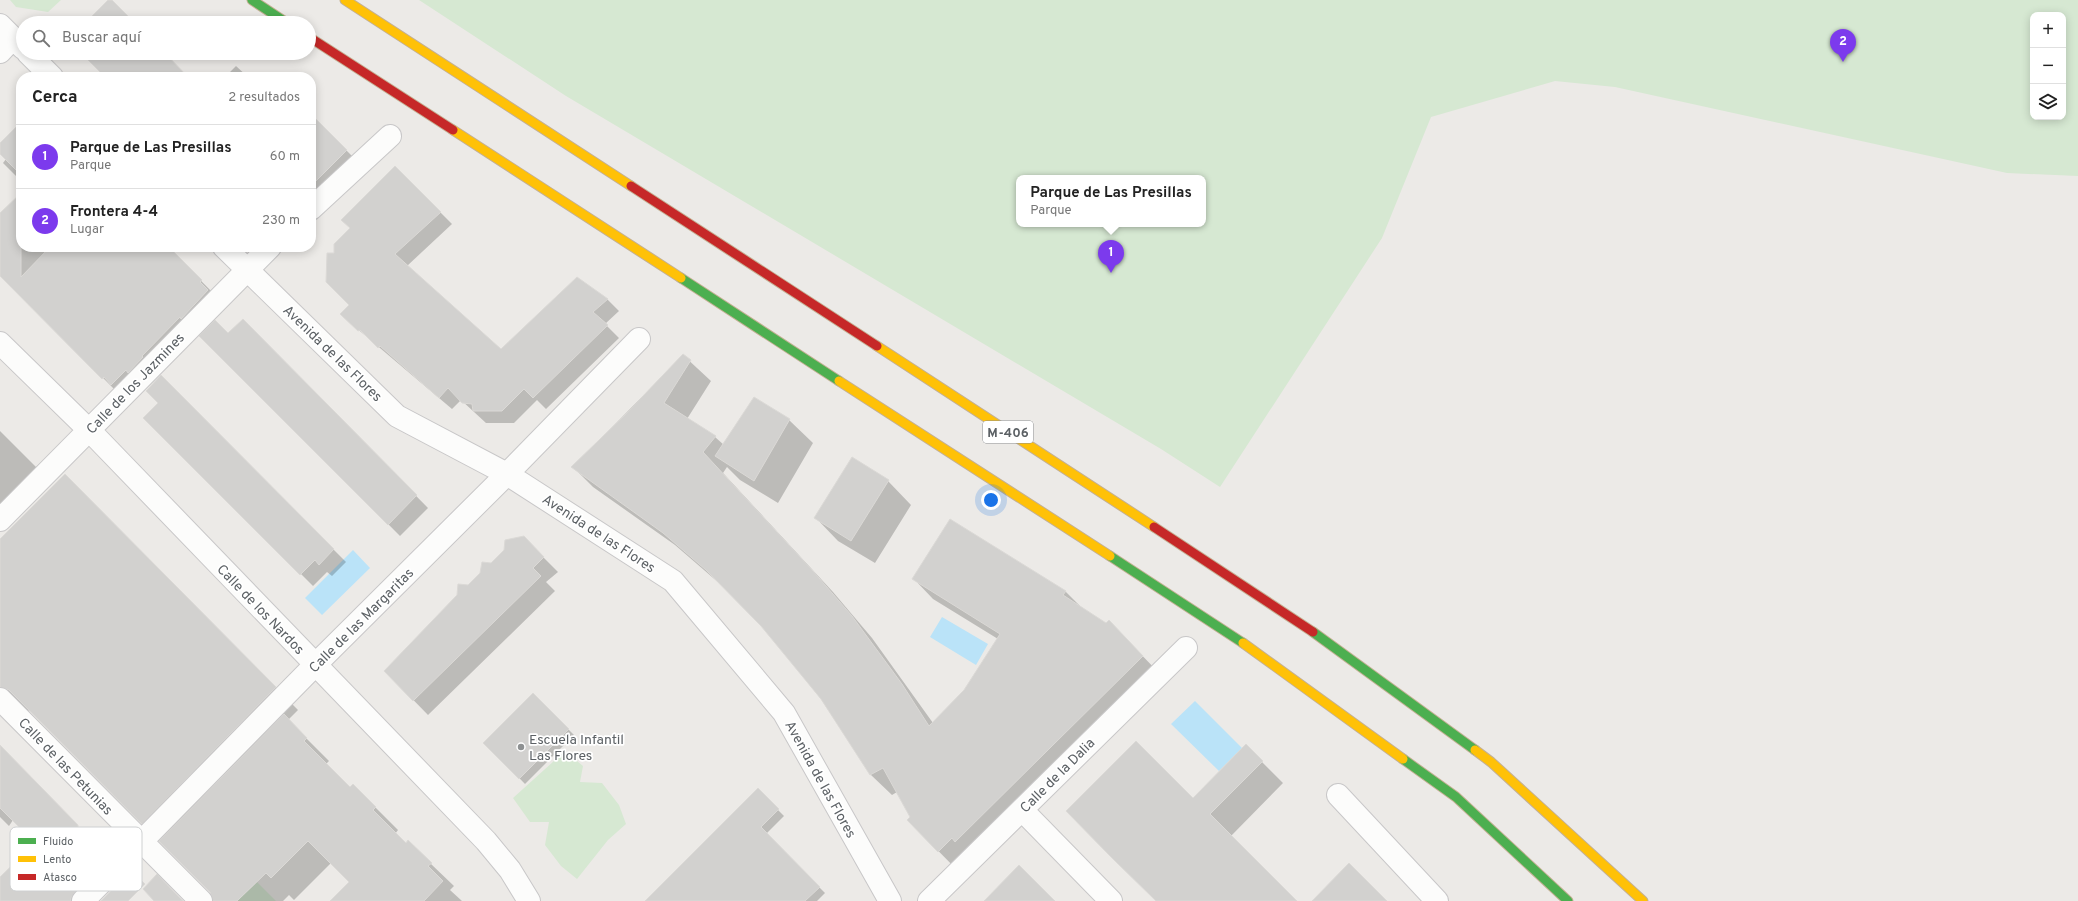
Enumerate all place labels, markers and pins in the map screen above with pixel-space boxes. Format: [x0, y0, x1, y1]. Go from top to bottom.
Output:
pin: 2 [1830, 29, 1856, 62]
pin: 1 [1098, 240, 1124, 273]
place label: Escuela Infantil Las Flores [529, 732, 624, 765]
marker: Escuela Infantil Las Flores [516, 742, 526, 752]

